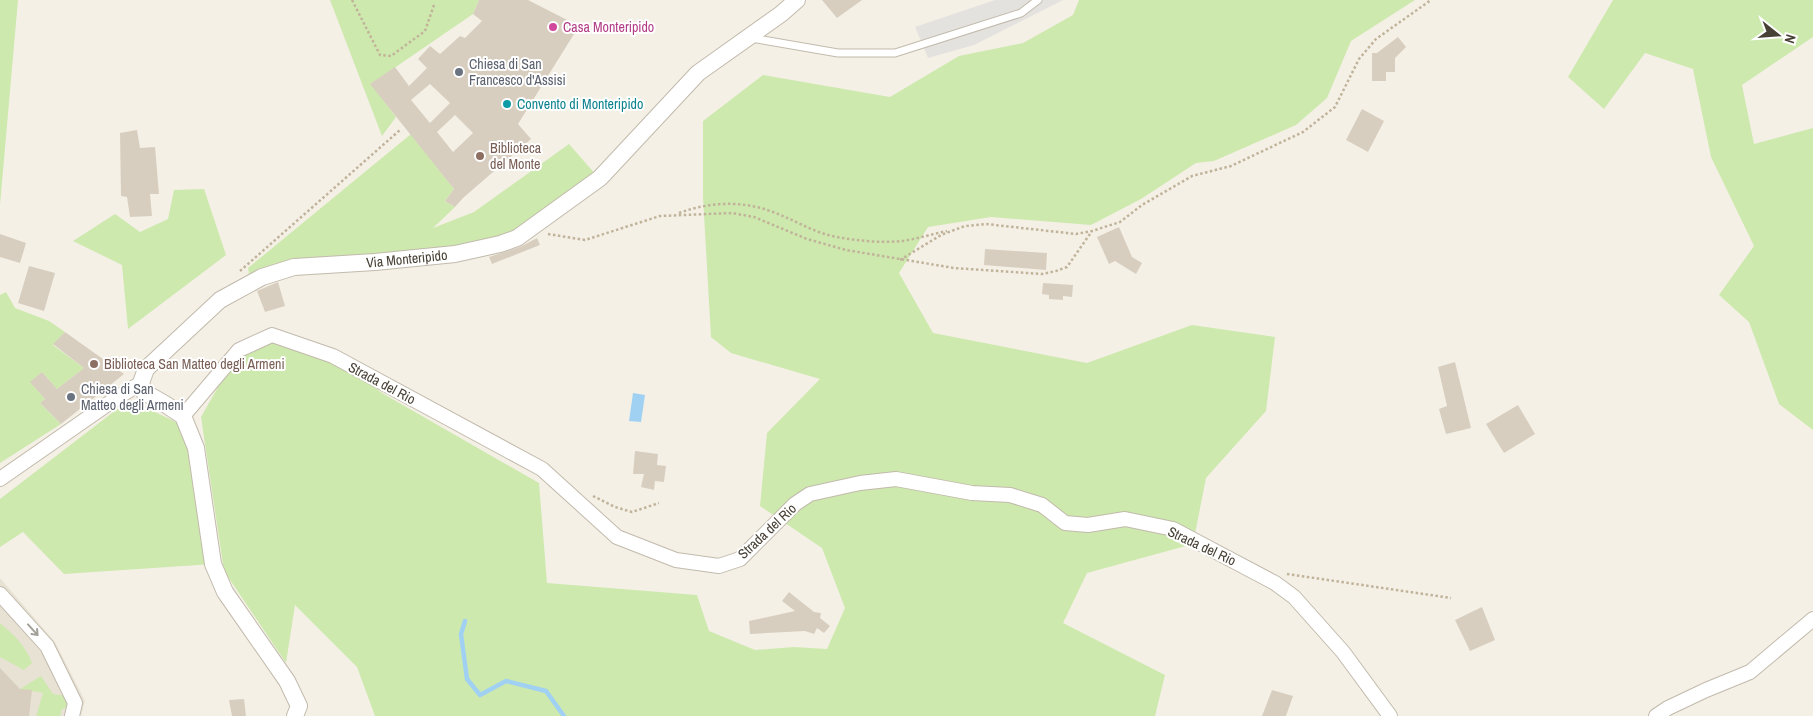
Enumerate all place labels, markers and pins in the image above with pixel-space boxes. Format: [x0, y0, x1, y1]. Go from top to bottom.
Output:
place label: Casa Monteripido [563, 18, 654, 36]
marker: Casa Monteripido [547, 21, 559, 33]
place label: Chiesa di San Francesco d'Assisi [469, 55, 566, 89]
marker: Chiesa di San Francesco d'Assisi [453, 66, 465, 78]
place label: Convento di Monteripido [517, 95, 643, 113]
marker: Convento di Monteripido [501, 98, 513, 110]
place label: Biblioteca del Monte [490, 139, 542, 173]
marker: Biblioteca del Monte [474, 150, 486, 162]
place label: Biblioteca San Matteo degli Armeni [104, 355, 285, 373]
marker: Biblioteca San Matteo degli Armeni [88, 358, 100, 370]
place label: Chiesa di San Matteo degli Armeni [81, 380, 184, 414]
marker: Chiesa di San Matteo degli Armeni [65, 391, 77, 403]

